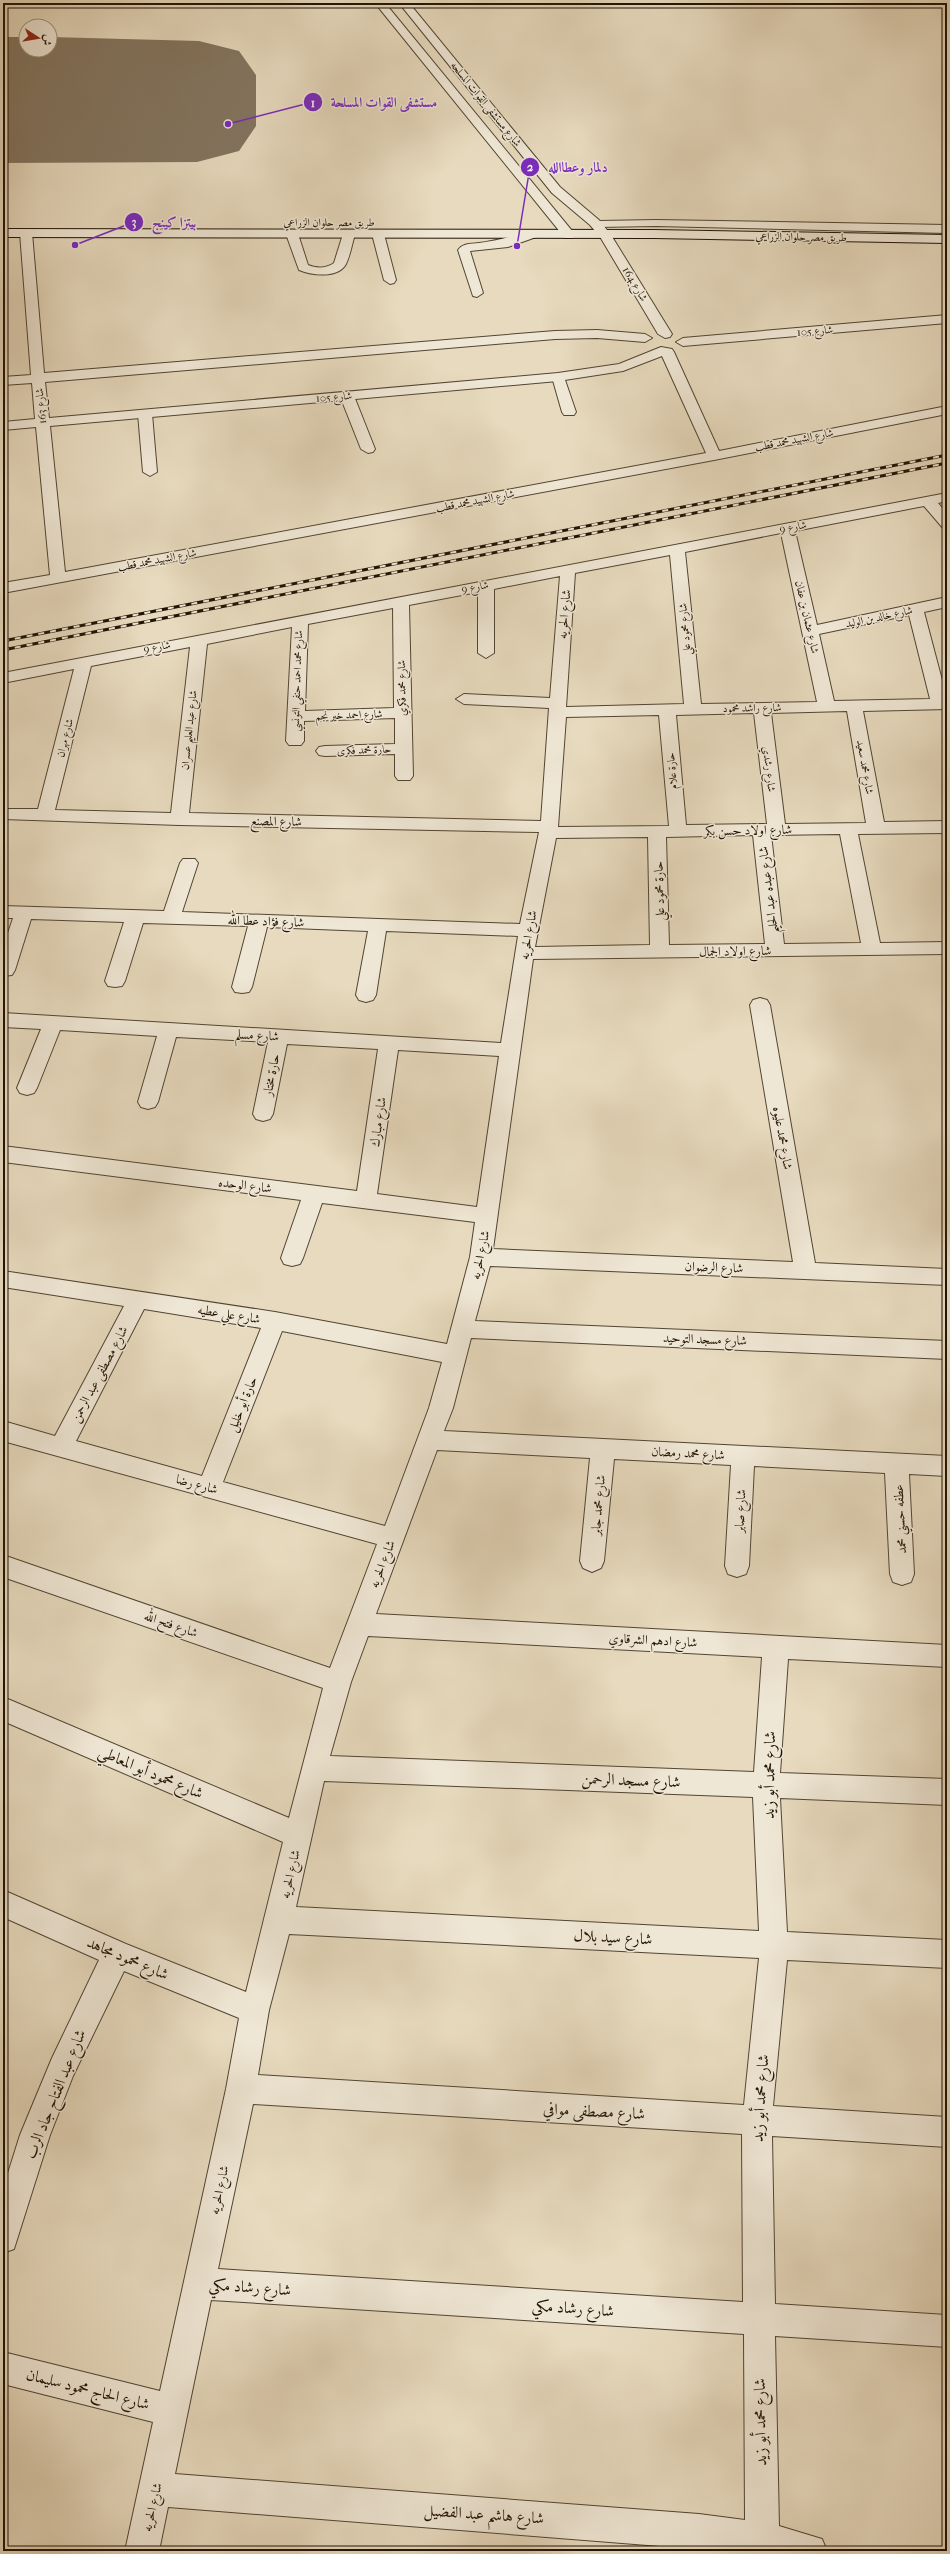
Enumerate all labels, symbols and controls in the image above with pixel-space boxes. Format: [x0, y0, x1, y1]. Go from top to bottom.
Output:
north arrow [18, 18, 58, 58]
text: ش [40, 33, 55, 47]
street label: شارع مستشفى القوات المسلحه [446, 59, 524, 151]
callout: مستشفى القوات المسلحة [303, 89, 445, 115]
text: مستشفى القوات المسلحة [331, 94, 437, 113]
text: 1 [311, 96, 315, 110]
callout: دلمار وعطاالله [520, 154, 616, 180]
text: دلمار وعطاالله [548, 159, 608, 176]
text: 2 [527, 160, 534, 174]
callout: بيتزا كينج [124, 209, 204, 235]
text: بيتزا كينج [152, 214, 196, 235]
text: 3 [132, 215, 137, 230]
street label: طريق مصر حلوان الزراعي [283, 216, 375, 231]
street label: طريق مصر حلوان الزراعي [755, 230, 847, 246]
street label: شارع 164 [617, 264, 650, 305]
street label: شارع 105 [796, 323, 834, 342]
street label: شارع 163 [33, 387, 52, 424]
street label: شارع 105 [315, 389, 353, 408]
street label: شارع الشهيد محمد قطب [754, 426, 835, 457]
street label: شارع الشهيد محمد قطب [435, 487, 516, 518]
street label: شارع 9 [778, 518, 808, 539]
street label: شارع الشهيد محمد قطب [117, 546, 198, 577]
street label: شارع 9 [460, 578, 490, 599]
street label: شارع عثمان بن عفان [789, 579, 822, 655]
street label: شارع الحريه [554, 589, 578, 640]
street label: شارع محمود علي [676, 602, 698, 656]
street label: شارع خالد بن الوليد [844, 604, 914, 633]
street label: شارع محمد احمد حنفي التونسي [289, 630, 309, 732]
street label: شارع 9 [142, 638, 172, 659]
street label: شارع محمد فكري [395, 660, 412, 716]
street label: شارع عبد العليم عسران [178, 689, 204, 771]
street label: شارع راشد محمود [722, 701, 782, 718]
street label: شارع احمد خير نجم [315, 707, 383, 727]
street label: شارع مهران [54, 717, 79, 760]
street label: شارع محمد سعيد [851, 739, 876, 796]
street label: حارة محمد فكرى [337, 743, 392, 757]
street label: شارع رشدي [757, 746, 778, 793]
street label: حارة علام [664, 751, 683, 790]
street label: شارع المصنع [250, 813, 302, 834]
street label: شارع اولاد حسن بكر [702, 822, 792, 842]
street label: شارع عبده عبد الحليم [755, 845, 787, 934]
street label: حارة محمود علي [650, 860, 674, 921]
street label: شارع فؤاد عطا الله [227, 909, 305, 934]
street label: شارع الحريه [516, 909, 544, 962]
street label: شارع اولاد الجمال [699, 943, 771, 963]
street label: شارع مسلم [234, 1026, 279, 1050]
street label: حارة مختار [259, 1052, 283, 1100]
street label: شارع مبارك [367, 1096, 393, 1149]
street label: شارع محمد عليوه [766, 1105, 796, 1171]
street label: شارع الوحده [217, 1174, 273, 1200]
street label: شارع الحريه [467, 1229, 496, 1282]
street label: شارع الرضوان [684, 1258, 744, 1280]
street label: شارع علي عطيه [196, 1302, 261, 1332]
street label: شارع مصطفى عبد الرحمن [67, 1323, 134, 1426]
street label: شارع مسجد التوحيد [663, 1330, 747, 1352]
street label: حارة أبو خليل [223, 1374, 262, 1435]
street label: شارع محمد رمضان [651, 1444, 725, 1466]
street label: شارع رضا [173, 1471, 220, 1501]
street label: شارع محمد جابر [588, 1474, 612, 1538]
street label: عطفه حسني محمد [891, 1484, 913, 1554]
street label: شارع صابر [731, 1489, 753, 1535]
street label: شارع الحريه [366, 1538, 402, 1591]
street label: شارع فتح الله [141, 1605, 201, 1644]
street label: شارع ادهم الشرقاوي [608, 1630, 698, 1655]
street label: شارع محمد أبو زيد [757, 1731, 783, 1819]
street label: شارع محمود أبو المعاطي [93, 1740, 207, 1808]
street label: شارع مسجد الرحمن [581, 1769, 681, 1795]
street label: شارع الحريه [277, 1848, 307, 1901]
street label: شارع سيد بلال [573, 1925, 653, 1953]
street label: شارع محمود مجاهد [83, 1932, 172, 1987]
street label: شارع عبد الفتاح جاد الرب [20, 2026, 94, 2163]
street label: شارع محمد أبو زيد [745, 2053, 777, 2143]
street label: شارع مصطفى موافي [542, 2099, 646, 2127]
street label: شارع الحريه [206, 2164, 235, 2217]
street label: شارع رشاد مكي [208, 2275, 292, 2305]
street label: شارع رشاد مكي [531, 2296, 615, 2326]
street label: شارع الحاج محمود سليمان [23, 2364, 152, 2418]
street label: شارع محمد أبو زيد [748, 2378, 774, 2466]
street label: شارع الحريه [139, 2481, 169, 2534]
street label: شارع هاشم عبد الفضيل [423, 2500, 545, 2535]

